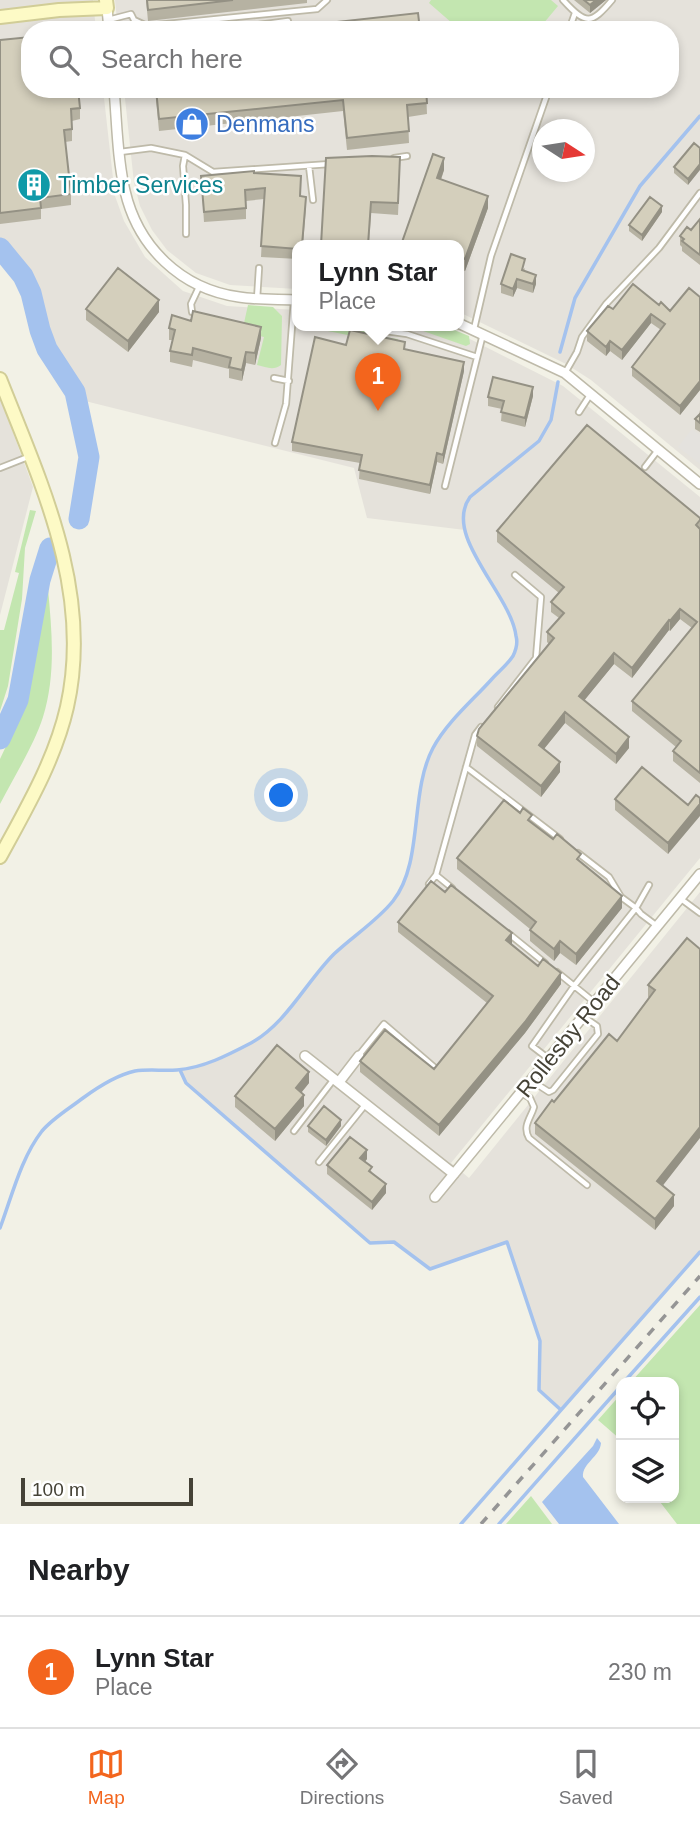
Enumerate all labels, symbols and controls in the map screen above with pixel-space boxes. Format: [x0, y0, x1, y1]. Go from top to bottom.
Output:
search box [21, 21, 679, 98]
icon: search [45, 41, 83, 79]
text: Search here [101, 44, 243, 74]
shop icon: Denmans [173, 105, 211, 143]
place label: Denmans [216, 111, 314, 137]
north arrow [532, 119, 595, 182]
building icon: Timber Services [15, 166, 53, 204]
place label: Timber Services [58, 172, 223, 198]
popup [292, 240, 464, 331]
text: Lynn Star [319, 257, 437, 287]
text: Place [319, 288, 376, 314]
pin: 1 [355, 353, 401, 411]
your location [264, 778, 298, 812]
street label: Rollesby Road [511, 970, 625, 1102]
map controls [616, 1377, 679, 1503]
button: locate [616, 1377, 679, 1440]
button: layers [616, 1440, 679, 1503]
scale bar [21, 1475, 192, 1507]
text: 100 m [32, 1479, 85, 1500]
text: Nearby [28, 1553, 130, 1586]
text: Lynn Star [95, 1643, 214, 1673]
text: 1 [45, 1659, 57, 1685]
text: 230 m [608, 1659, 672, 1685]
text: Place [95, 1674, 153, 1700]
tab: Map [87, 1745, 125, 1809]
tab: Directions [300, 1745, 384, 1809]
tab: Saved [559, 1745, 613, 1809]

